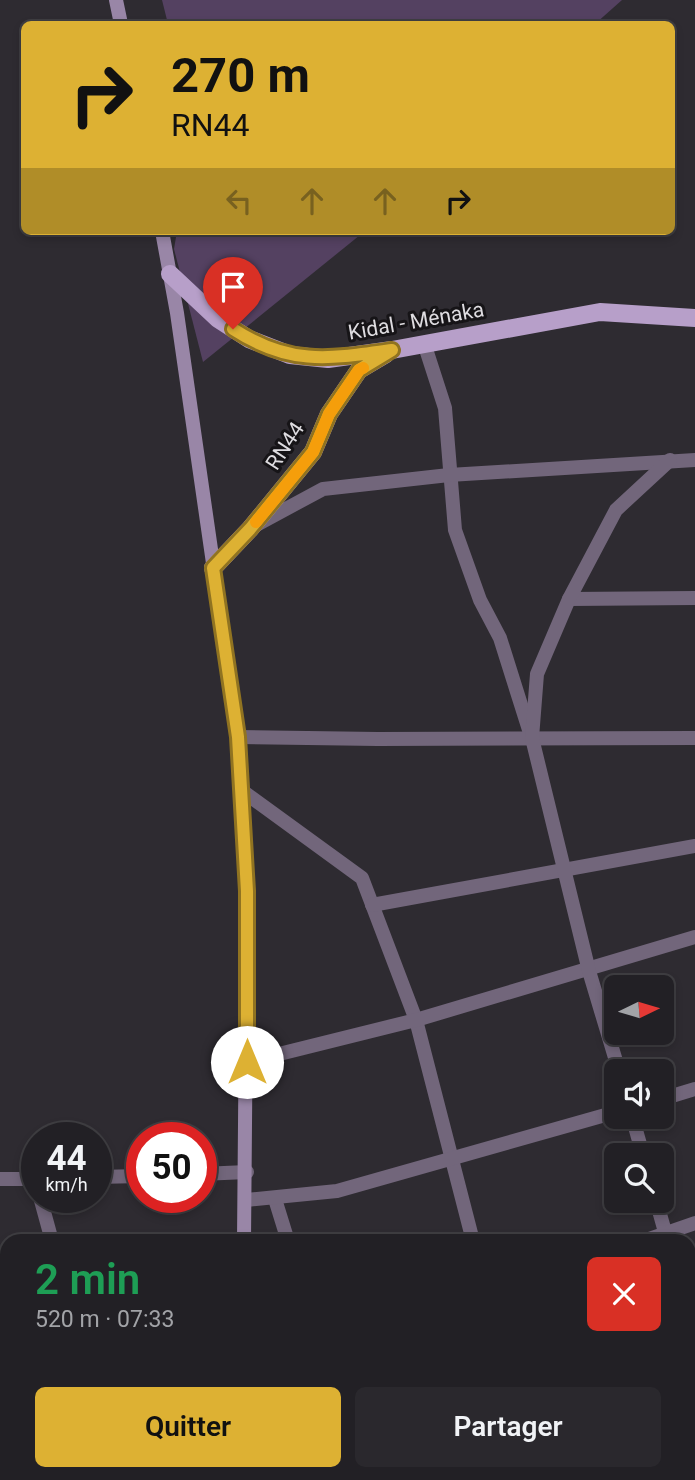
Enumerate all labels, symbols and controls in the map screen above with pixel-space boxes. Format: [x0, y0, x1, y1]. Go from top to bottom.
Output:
text: 270 m [171, 47, 310, 104]
icon: right [56, 49, 147, 140]
text: RN44 [171, 106, 250, 144]
icon: left [220, 182, 258, 220]
icon: ahead [293, 182, 331, 220]
icon: ahead [366, 182, 404, 220]
icon: right [439, 182, 477, 220]
pin [203, 257, 263, 329]
icon: arrive [214, 268, 252, 306]
street label: Kidal - Ménaka [346, 297, 486, 345]
street label: RN44 [261, 418, 309, 474]
north arrow [604, 975, 674, 1045]
map controls [604, 975, 674, 1213]
position arrow [210, 1025, 284, 1099]
button: sound [604, 1059, 674, 1129]
speed limit sign: 50 [126, 1122, 217, 1213]
text: 44 [46, 1138, 87, 1179]
button: search [604, 1143, 674, 1213]
text: km/h [45, 1174, 88, 1195]
text: 2 min [35, 1255, 140, 1304]
button: close [587, 1257, 661, 1331]
text: 520 m · 07:33 [35, 1306, 174, 1333]
button: Quitter [35, 1387, 341, 1467]
button: Partager [355, 1387, 661, 1467]

